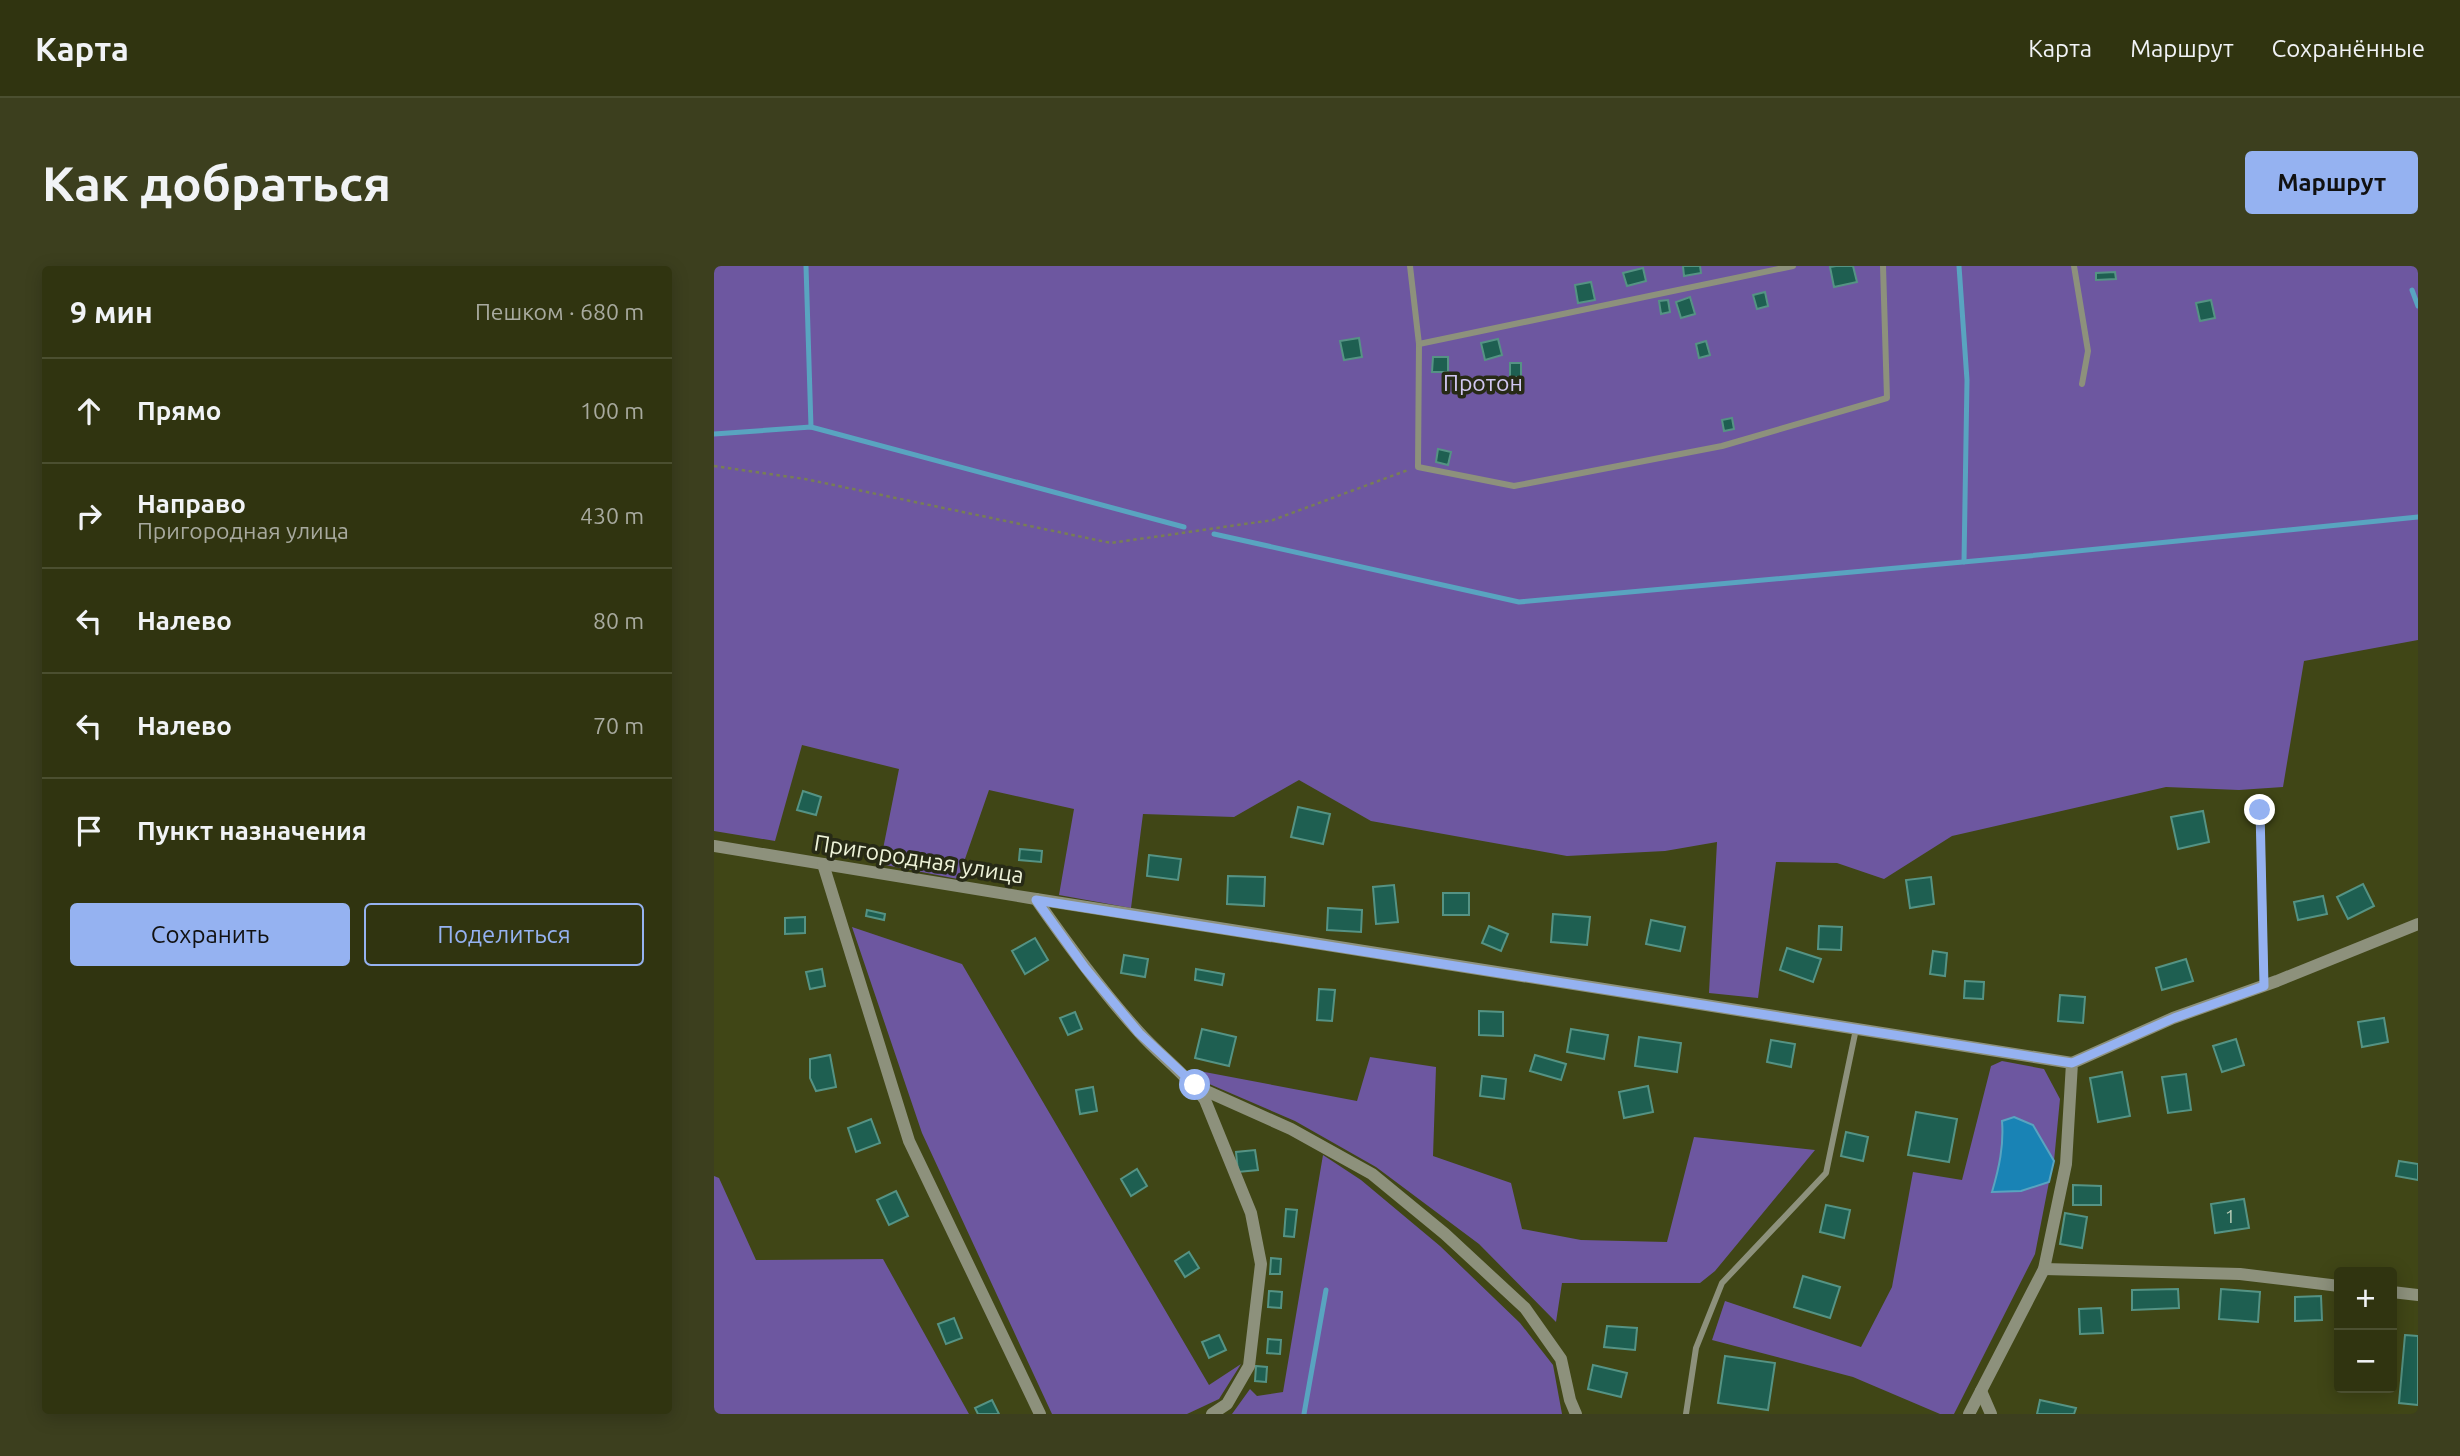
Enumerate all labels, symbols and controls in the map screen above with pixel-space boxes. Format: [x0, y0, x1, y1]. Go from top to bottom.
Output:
text: Карта [35, 30, 129, 67]
text: Карта [2028, 35, 2092, 62]
text: Маршрут [2130, 35, 2234, 62]
text: Сохранённые [2272, 35, 2425, 62]
button: Маршрут [2245, 151, 2418, 214]
text: Как добраться [42, 155, 391, 210]
text: 9 мин [70, 295, 153, 329]
text: Пешком · 680 m [475, 299, 644, 324]
park label: Протон [1443, 370, 1523, 395]
icon: ahead [70, 392, 108, 430]
text: Прямо [137, 396, 221, 425]
text: 100 m [580, 398, 644, 423]
text: Направо [137, 489, 246, 518]
icon: right [70, 497, 108, 535]
text: 430 m [580, 503, 644, 528]
text: Пригородная улица [137, 518, 349, 543]
icon: left [70, 602, 108, 640]
text: Налево [137, 606, 232, 635]
text: 80 m [593, 608, 644, 633]
icon: left [70, 707, 108, 745]
text: Налево [137, 711, 232, 740]
text: 70 m [593, 713, 644, 738]
route end [2244, 794, 2275, 825]
icon: arrive [70, 812, 108, 850]
text: Пункт назначения [137, 816, 367, 845]
street label: Пригородная улица [812, 830, 1026, 887]
button: Сохранить [70, 903, 350, 966]
button: Поделиться [364, 903, 644, 966]
route start [1179, 1069, 1210, 1100]
house number: 1 [2225, 1205, 2235, 1227]
map controls [2334, 1267, 2397, 1393]
button: + [2334, 1267, 2397, 1330]
button: − [2334, 1330, 2397, 1393]

